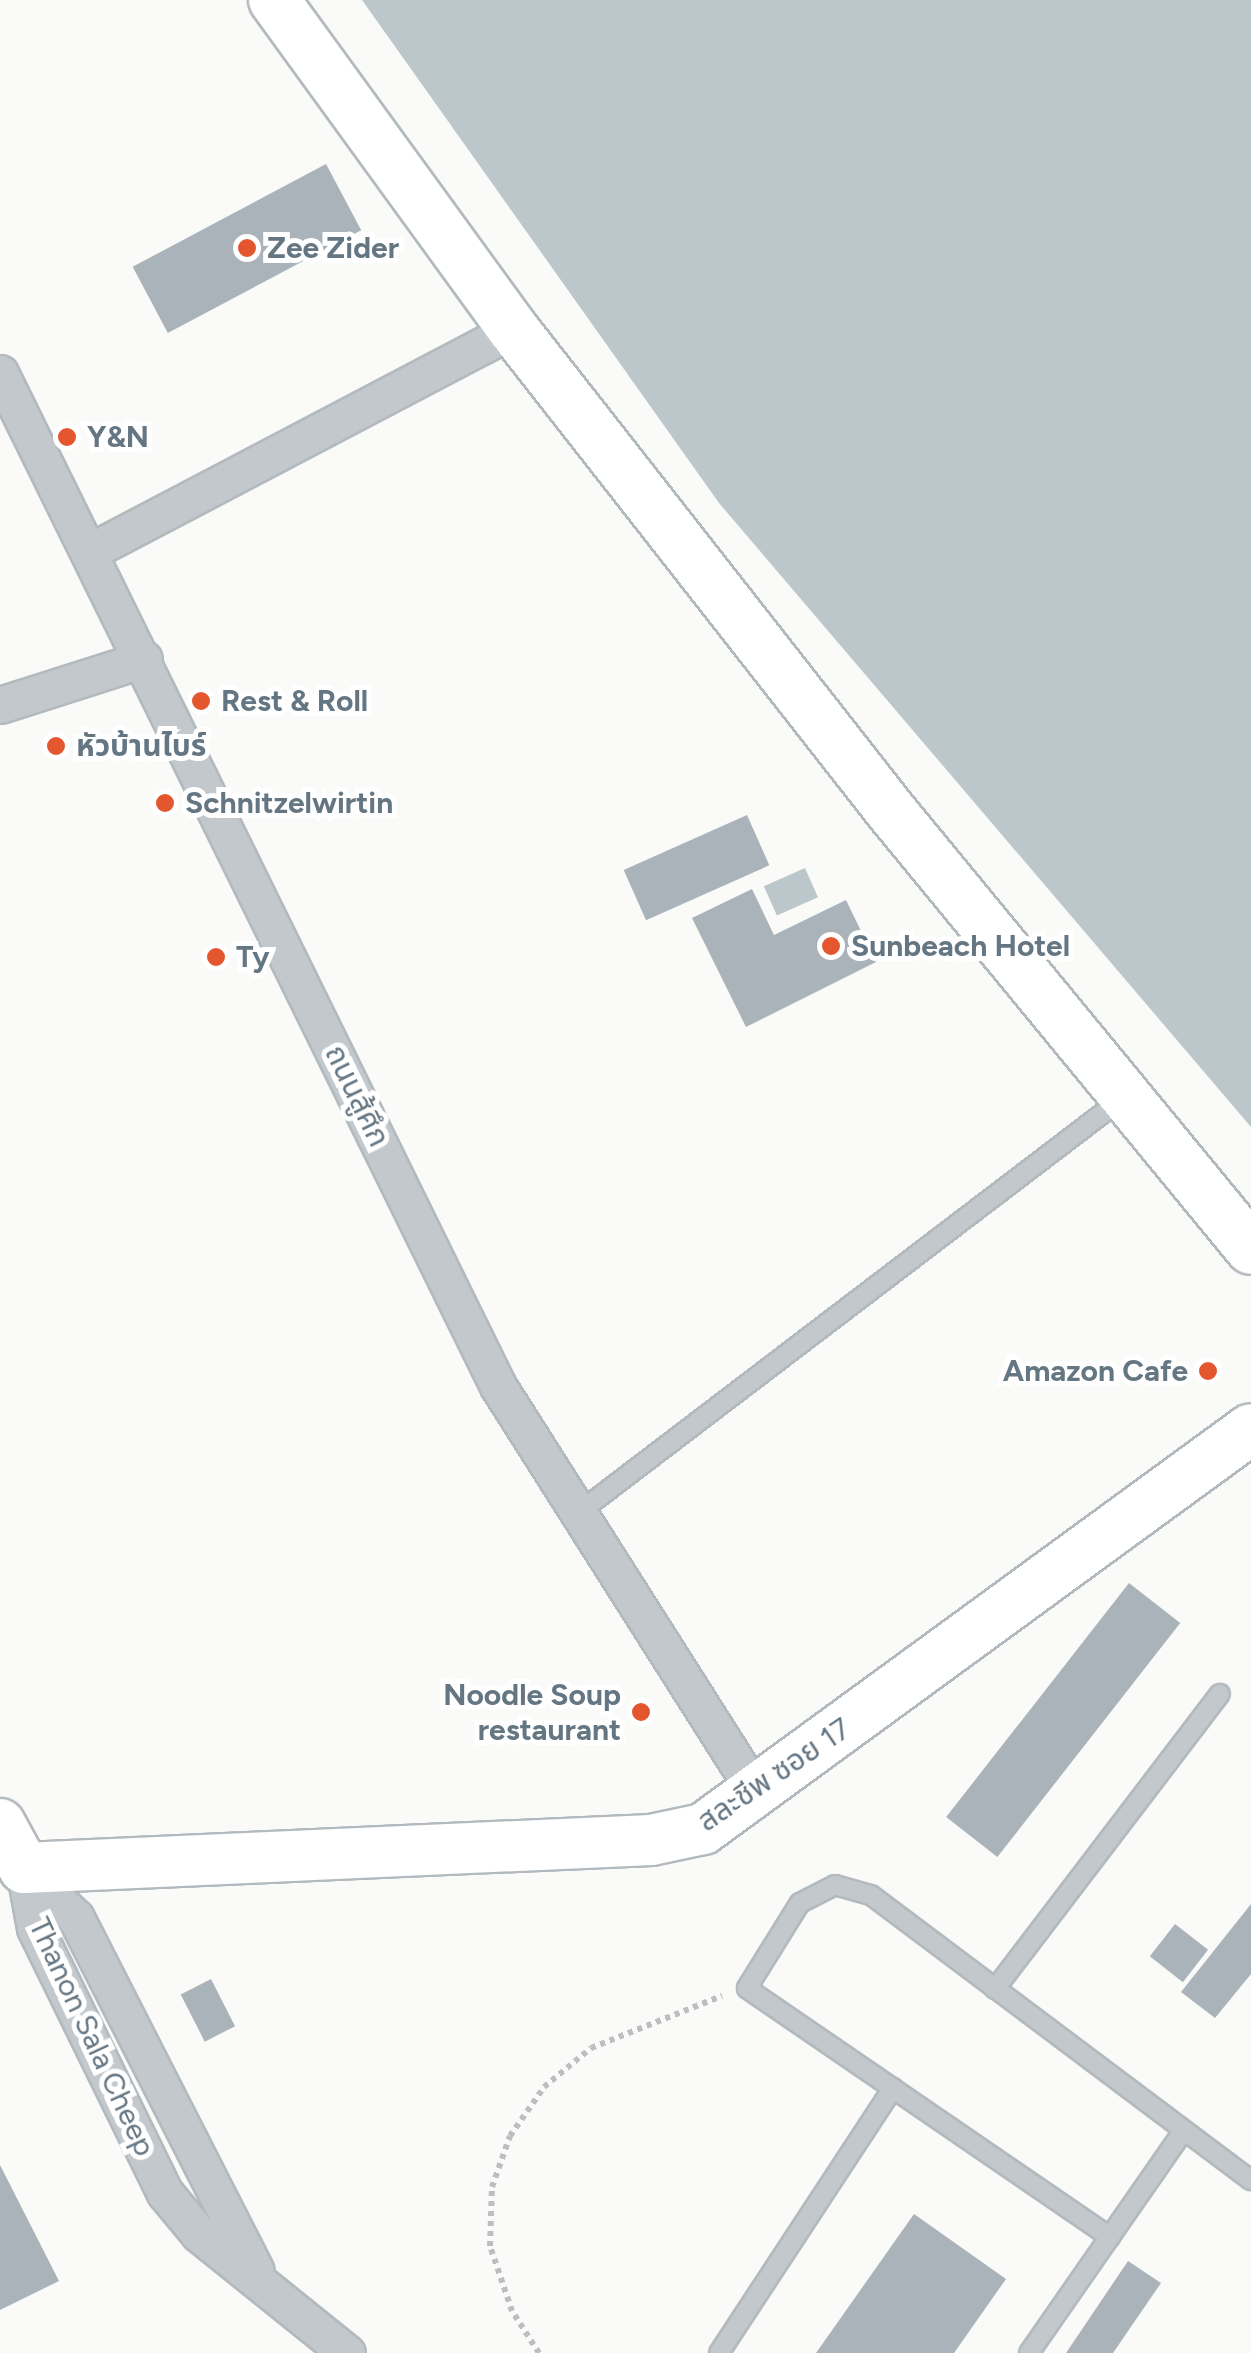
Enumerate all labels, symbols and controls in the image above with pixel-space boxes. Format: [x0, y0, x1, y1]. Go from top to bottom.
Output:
place label: Zee Zider [267, 230, 399, 266]
marker: Zee Zider [236, 237, 258, 259]
place label: Y&N [87, 419, 149, 455]
marker: Y&N [56, 426, 78, 448]
place label: Rest & Roll [221, 683, 368, 719]
marker: Rest & Roll [190, 690, 212, 712]
place label: หัวบ้านไบร์ [76, 728, 206, 764]
marker: หัวบ้านไบร์ [45, 735, 67, 757]
place label: Schnitzelwirtin [185, 785, 393, 821]
marker: Schnitzelwirtin [154, 792, 176, 814]
place label: Sunbeach Hotel [851, 928, 1070, 964]
marker: Sunbeach Hotel [820, 935, 842, 957]
place label: Ty [236, 939, 270, 975]
marker: Ty [205, 946, 227, 968]
street label: ถนนสู้ศึก [317, 1039, 397, 1153]
place label: Amazon Cafe [1003, 1353, 1188, 1389]
marker: Amazon Cafe [1197, 1360, 1219, 1382]
place label: Noodle Soup restaurant [443, 1677, 621, 1748]
marker: Noodle Soup restaurant [630, 1701, 652, 1723]
street label: สละชีพ ซอย 17 [691, 1711, 857, 1839]
street label: Thanon Sala Cheep [21, 1912, 163, 2162]

